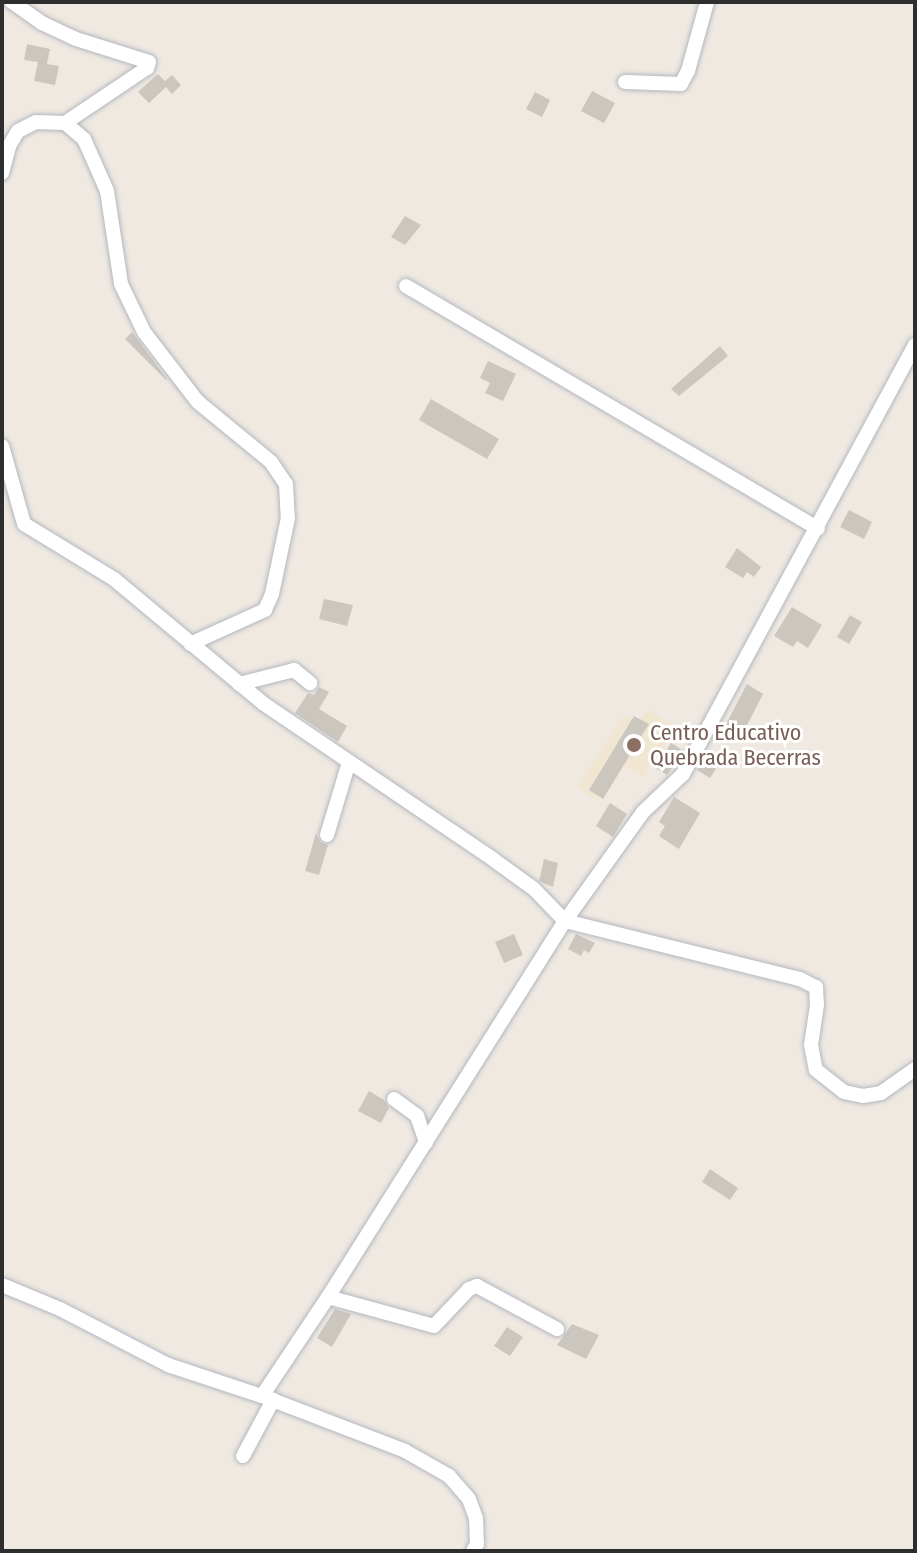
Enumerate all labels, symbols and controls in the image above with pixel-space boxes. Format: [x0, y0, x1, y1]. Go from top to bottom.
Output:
place label: Centro Educativo Quebrada Becerras [650, 719, 821, 770]
marker: Centro Educativo Quebrada Becerras [625, 736, 643, 754]

